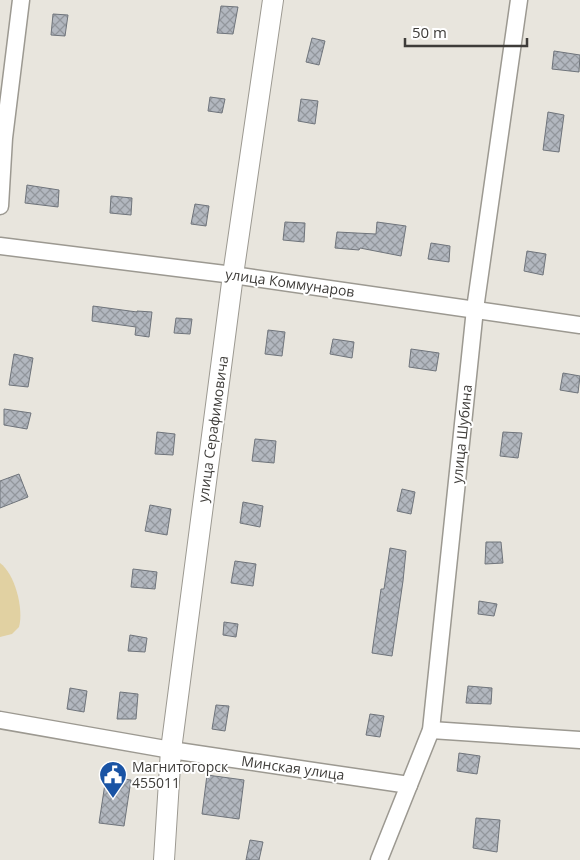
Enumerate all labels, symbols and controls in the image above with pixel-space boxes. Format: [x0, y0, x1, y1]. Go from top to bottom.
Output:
scale bar [405, 15, 528, 47]
text: 50 m [412, 22, 447, 42]
street label: улица Коммунаров [224, 264, 356, 301]
street label: улица Серафимовича [193, 354, 232, 504]
street label: улица Шубина [447, 384, 476, 484]
street label: Минская улица [240, 751, 346, 784]
place label: Магнитогорск 455011 [132, 757, 229, 792]
public building icon: Магнитогорск 455011 [98, 760, 128, 799]

